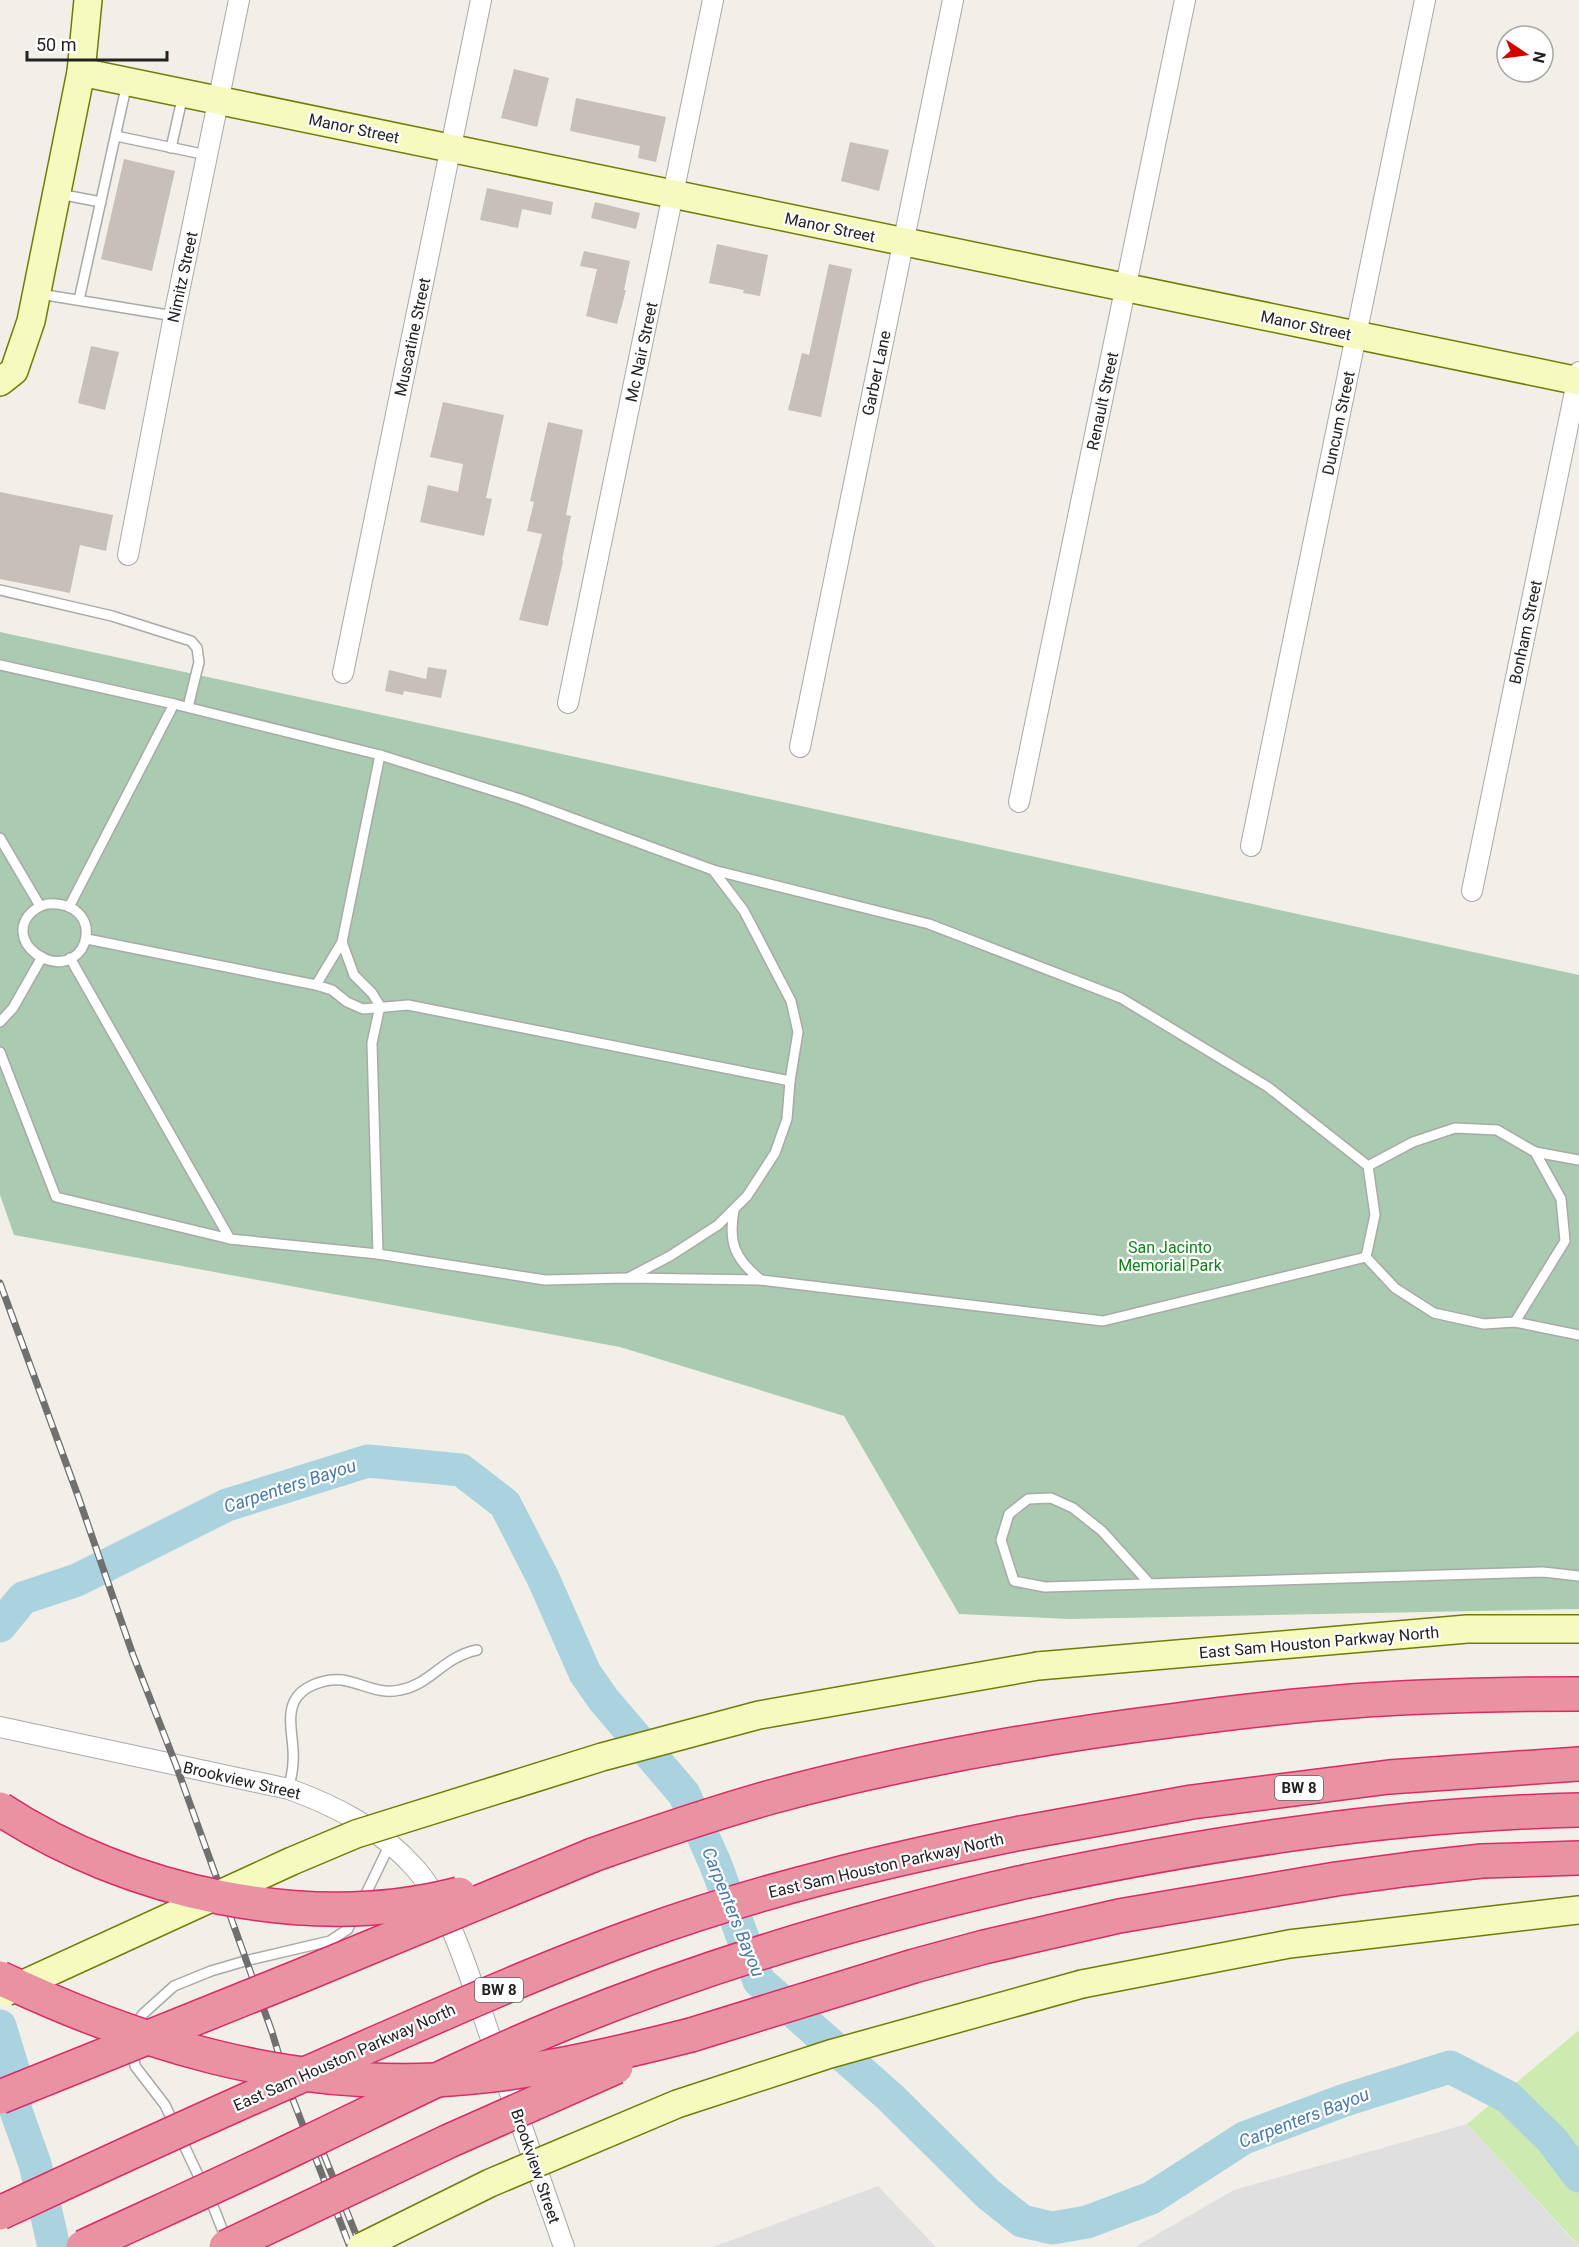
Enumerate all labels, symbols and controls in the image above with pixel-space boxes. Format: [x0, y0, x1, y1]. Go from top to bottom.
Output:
scale bar [27, 24, 166, 62]
north arrow [1495, 24, 1555, 84]
text: 50 m [36, 34, 76, 55]
text: N [1529, 50, 1550, 65]
street label: Manor Street [307, 110, 401, 147]
street label: Manor Street [783, 209, 877, 246]
street label: Nimitz Street [164, 230, 201, 324]
street label: Muscatine Street [391, 276, 434, 398]
street label: Mc Nair Street [622, 300, 661, 404]
street label: Manor Street [1259, 307, 1353, 344]
street label: Garber Lane [858, 329, 895, 417]
street label: Renault Street [1083, 350, 1122, 452]
street label: Duncum Street [1318, 370, 1359, 477]
street label: Bonham Street [1505, 578, 1546, 686]
park label: San Jacinto Memorial Park [1118, 1238, 1223, 1275]
water label: Carpenters Bayou [221, 1454, 359, 1517]
street label: East Sam Houston Parkway North [1198, 1623, 1440, 1662]
street label: Brookview Street [181, 1758, 302, 1803]
road number: BW 8 [1275, 1776, 1323, 1800]
street label: East Sam Houston Parkway North [767, 1829, 1006, 1902]
water label: Carpenters Bayou [698, 1844, 769, 1980]
road number: BW 8 [475, 1978, 523, 2002]
street label: East Sam Houston Parkway North [230, 2000, 458, 2115]
water label: Carpenters Bayou [1236, 2083, 1372, 2152]
street label: Brookview Street [507, 2106, 564, 2226]

